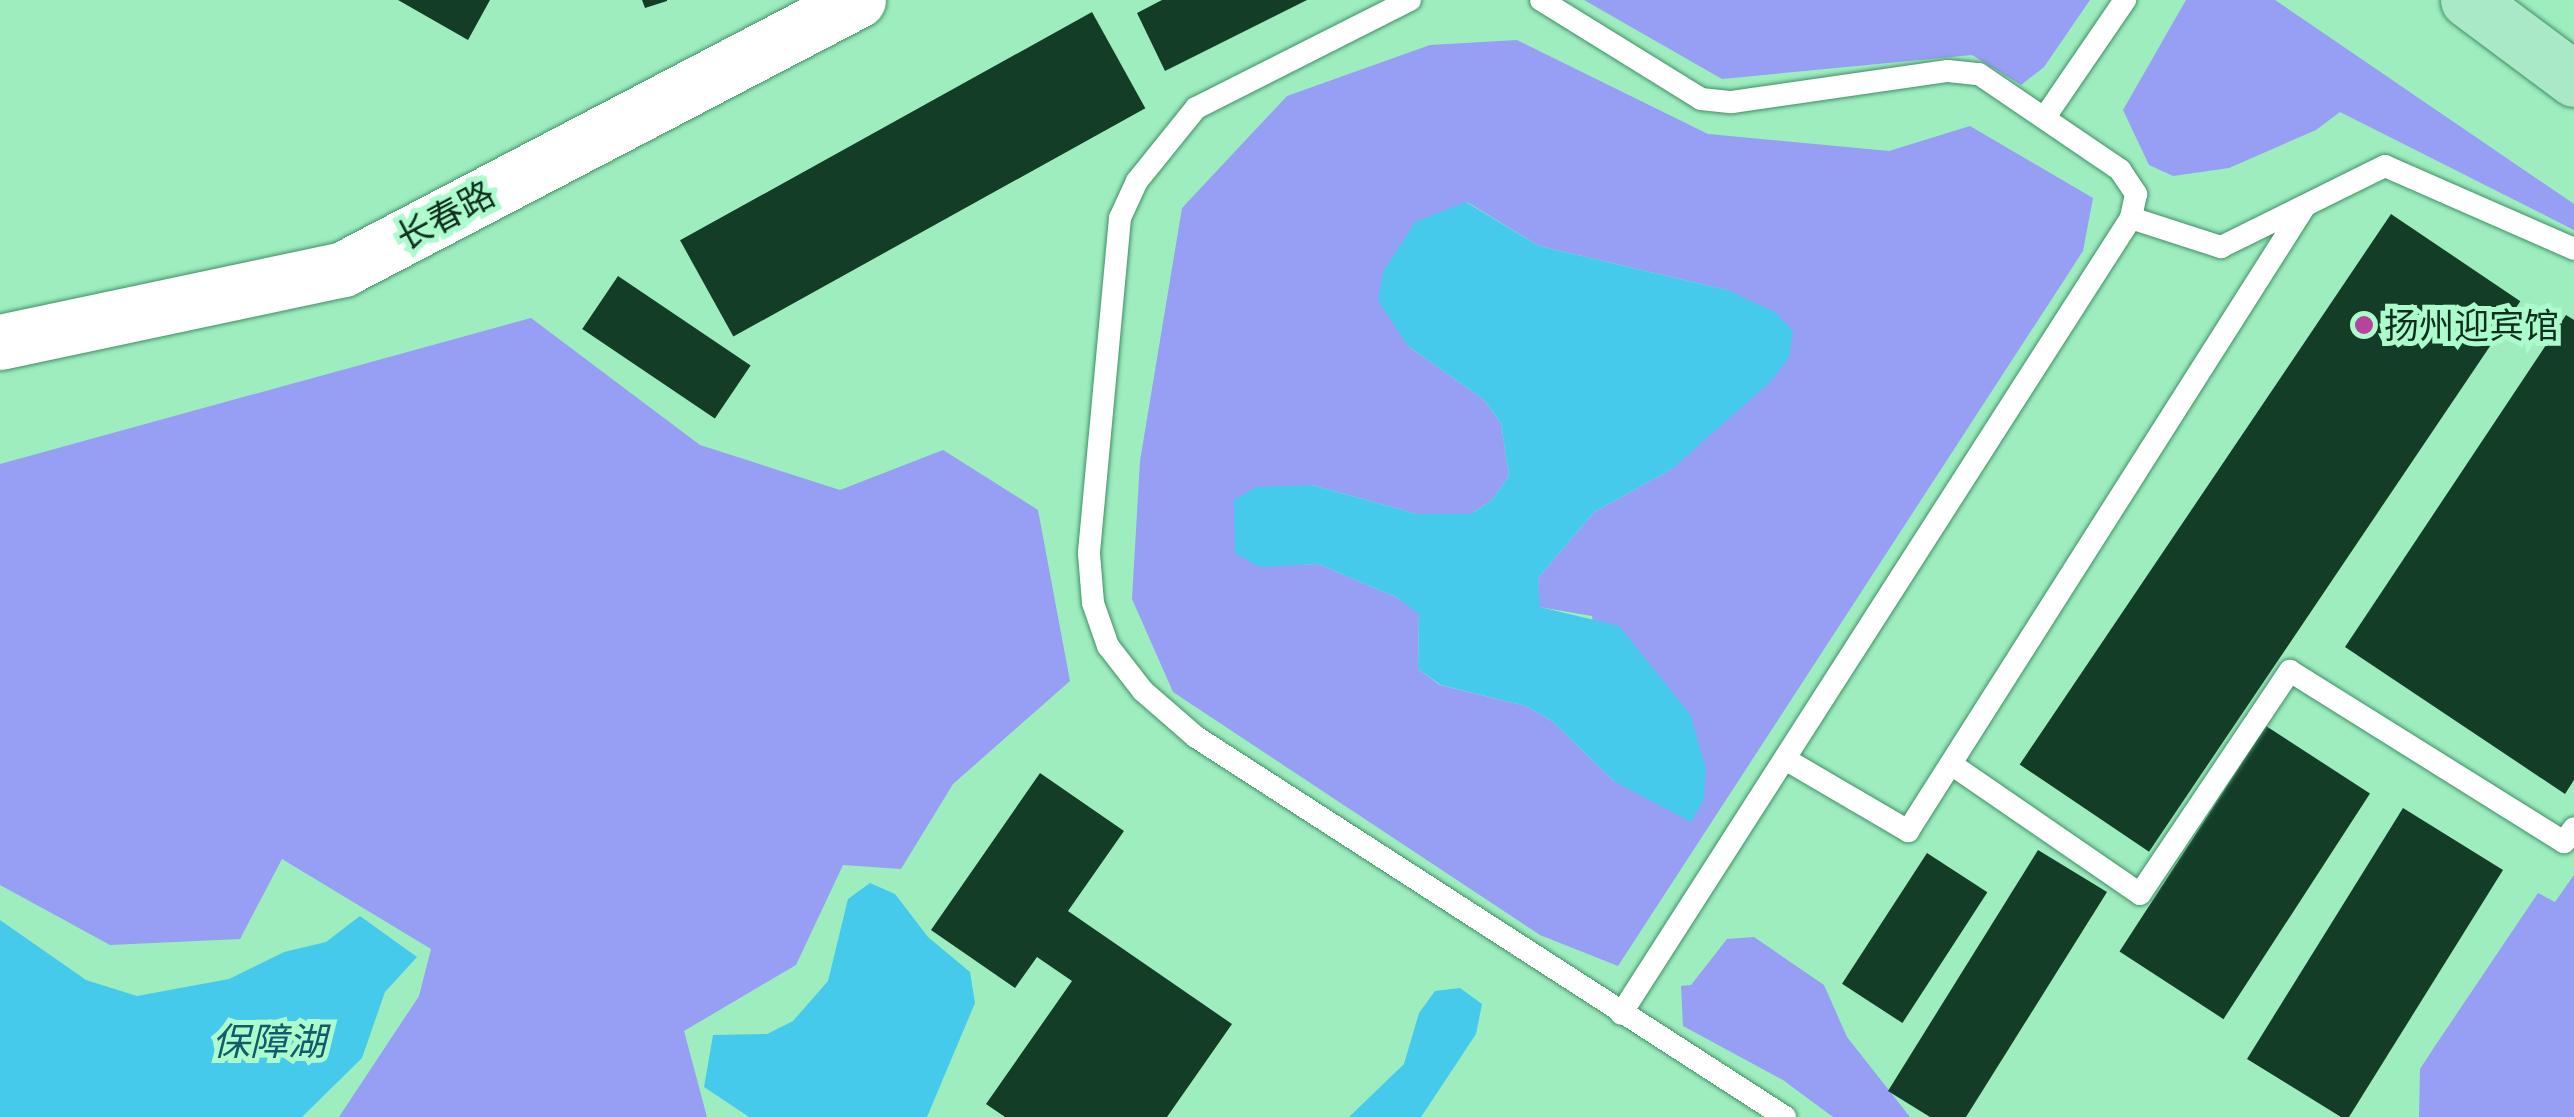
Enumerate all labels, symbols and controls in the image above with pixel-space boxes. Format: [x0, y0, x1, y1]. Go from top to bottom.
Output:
street label: 长春路 [389, 172, 501, 258]
place label: 扬州迎宾馆 [2384, 304, 2559, 346]
marker: 扬州迎宾馆 [2353, 314, 2375, 336]
water label: 保障湖 [212, 1018, 326, 1064]

